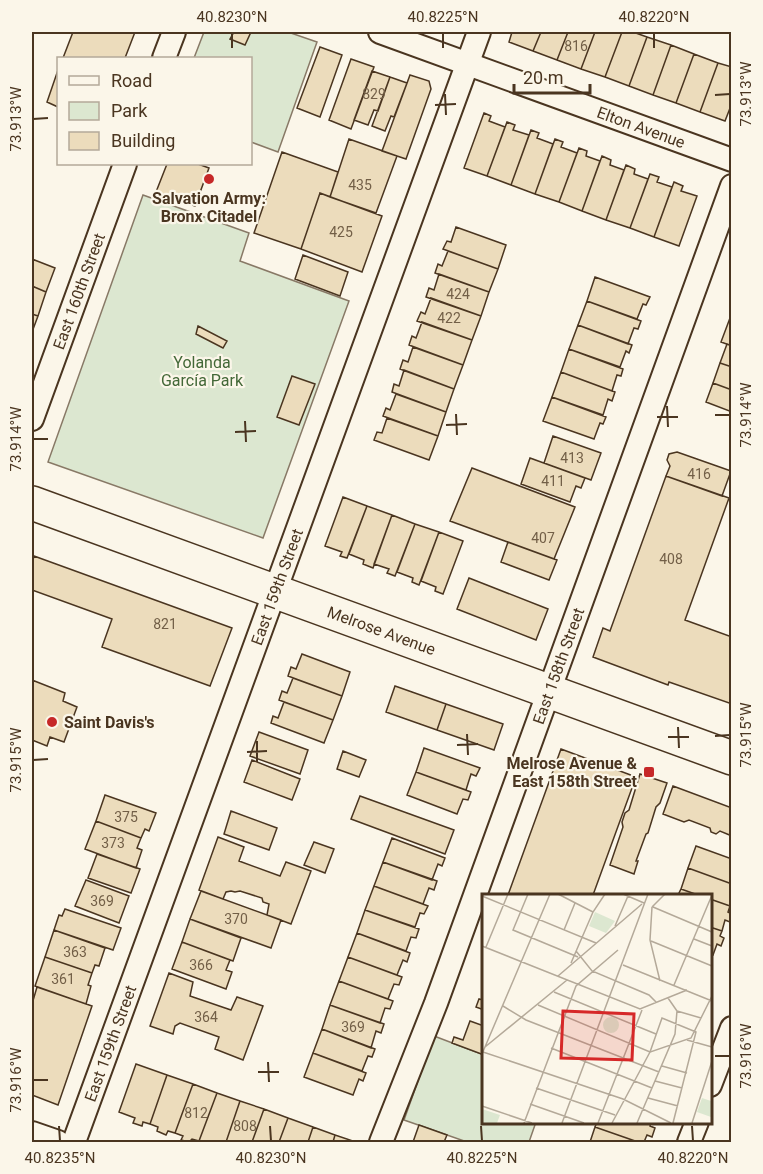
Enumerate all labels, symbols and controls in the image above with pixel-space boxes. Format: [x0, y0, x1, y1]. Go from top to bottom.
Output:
text: 40.8230°N [197, 8, 267, 26]
text: 40.8225°N [408, 8, 478, 26]
text: 40.8220°N [619, 8, 689, 26]
house number: 816 [564, 38, 588, 54]
legend [57, 57, 252, 165]
scale bar [514, 57, 590, 95]
text: 73.913°W [737, 61, 755, 127]
text: 20 m [523, 67, 563, 88]
text: Road [111, 70, 152, 91]
text: 73.913°W [7, 86, 25, 152]
house number: 829 [362, 86, 386, 102]
text: Park [111, 100, 148, 121]
street label: Elton Avenue [595, 102, 688, 152]
text: Building [111, 130, 175, 151]
marker: Salvation Army: Bronx Citadel [202, 172, 216, 186]
house number: 435 [348, 177, 372, 193]
place label: Salvation Army: Bronx Citadel [152, 189, 266, 226]
house number: 425 [329, 224, 353, 240]
street label: East 160th Street [49, 230, 109, 352]
house number: 424 [446, 286, 470, 302]
house number: 422 [437, 310, 461, 326]
park label: Yolanda García Park [161, 353, 244, 390]
text: 73.914°W [737, 382, 755, 448]
text: 73.914°W [7, 406, 25, 472]
house number: 413 [560, 450, 584, 466]
house number: 416 [687, 466, 711, 482]
house number: 411 [541, 473, 565, 489]
street label: East 159th Street [247, 526, 306, 648]
house number: 407 [531, 530, 555, 546]
house number: 408 [659, 551, 683, 567]
street label: Melrose Avenue [325, 602, 438, 659]
street label: East 158th Street [528, 605, 588, 727]
house number: 821 [153, 616, 177, 632]
text: 73.915°W [737, 702, 755, 768]
place label: Saint Davis's [64, 713, 155, 732]
marker: Saint Davis's [45, 715, 59, 729]
text: 73.915°W [7, 727, 25, 793]
place label: Melrose Avenue & East 158th Street [507, 754, 638, 791]
marker: Melrose Avenue & East 158th Street [642, 765, 656, 779]
house number: 375 [114, 809, 138, 825]
house number: 373 [101, 835, 125, 851]
house number: 369 [90, 893, 114, 909]
inset map [482, 894, 712, 1123]
house number: 370 [224, 911, 248, 927]
house number: 363 [63, 944, 87, 960]
house number: 366 [189, 957, 213, 973]
house number: 361 [51, 971, 75, 987]
street label: East 159th Street [80, 983, 140, 1104]
house number: 364 [194, 1009, 218, 1025]
house number: 369 [341, 1019, 365, 1035]
text: 73.916°W [737, 1023, 755, 1089]
text: 73.916°W [7, 1047, 25, 1113]
house number: 812 [184, 1105, 208, 1121]
house number: 808 [233, 1118, 257, 1134]
text: 40.8235°N [25, 1149, 95, 1167]
text: 40.8230°N [236, 1149, 306, 1167]
text: 40.8225°N [447, 1149, 517, 1167]
text: 40.8220°N [658, 1149, 728, 1167]

